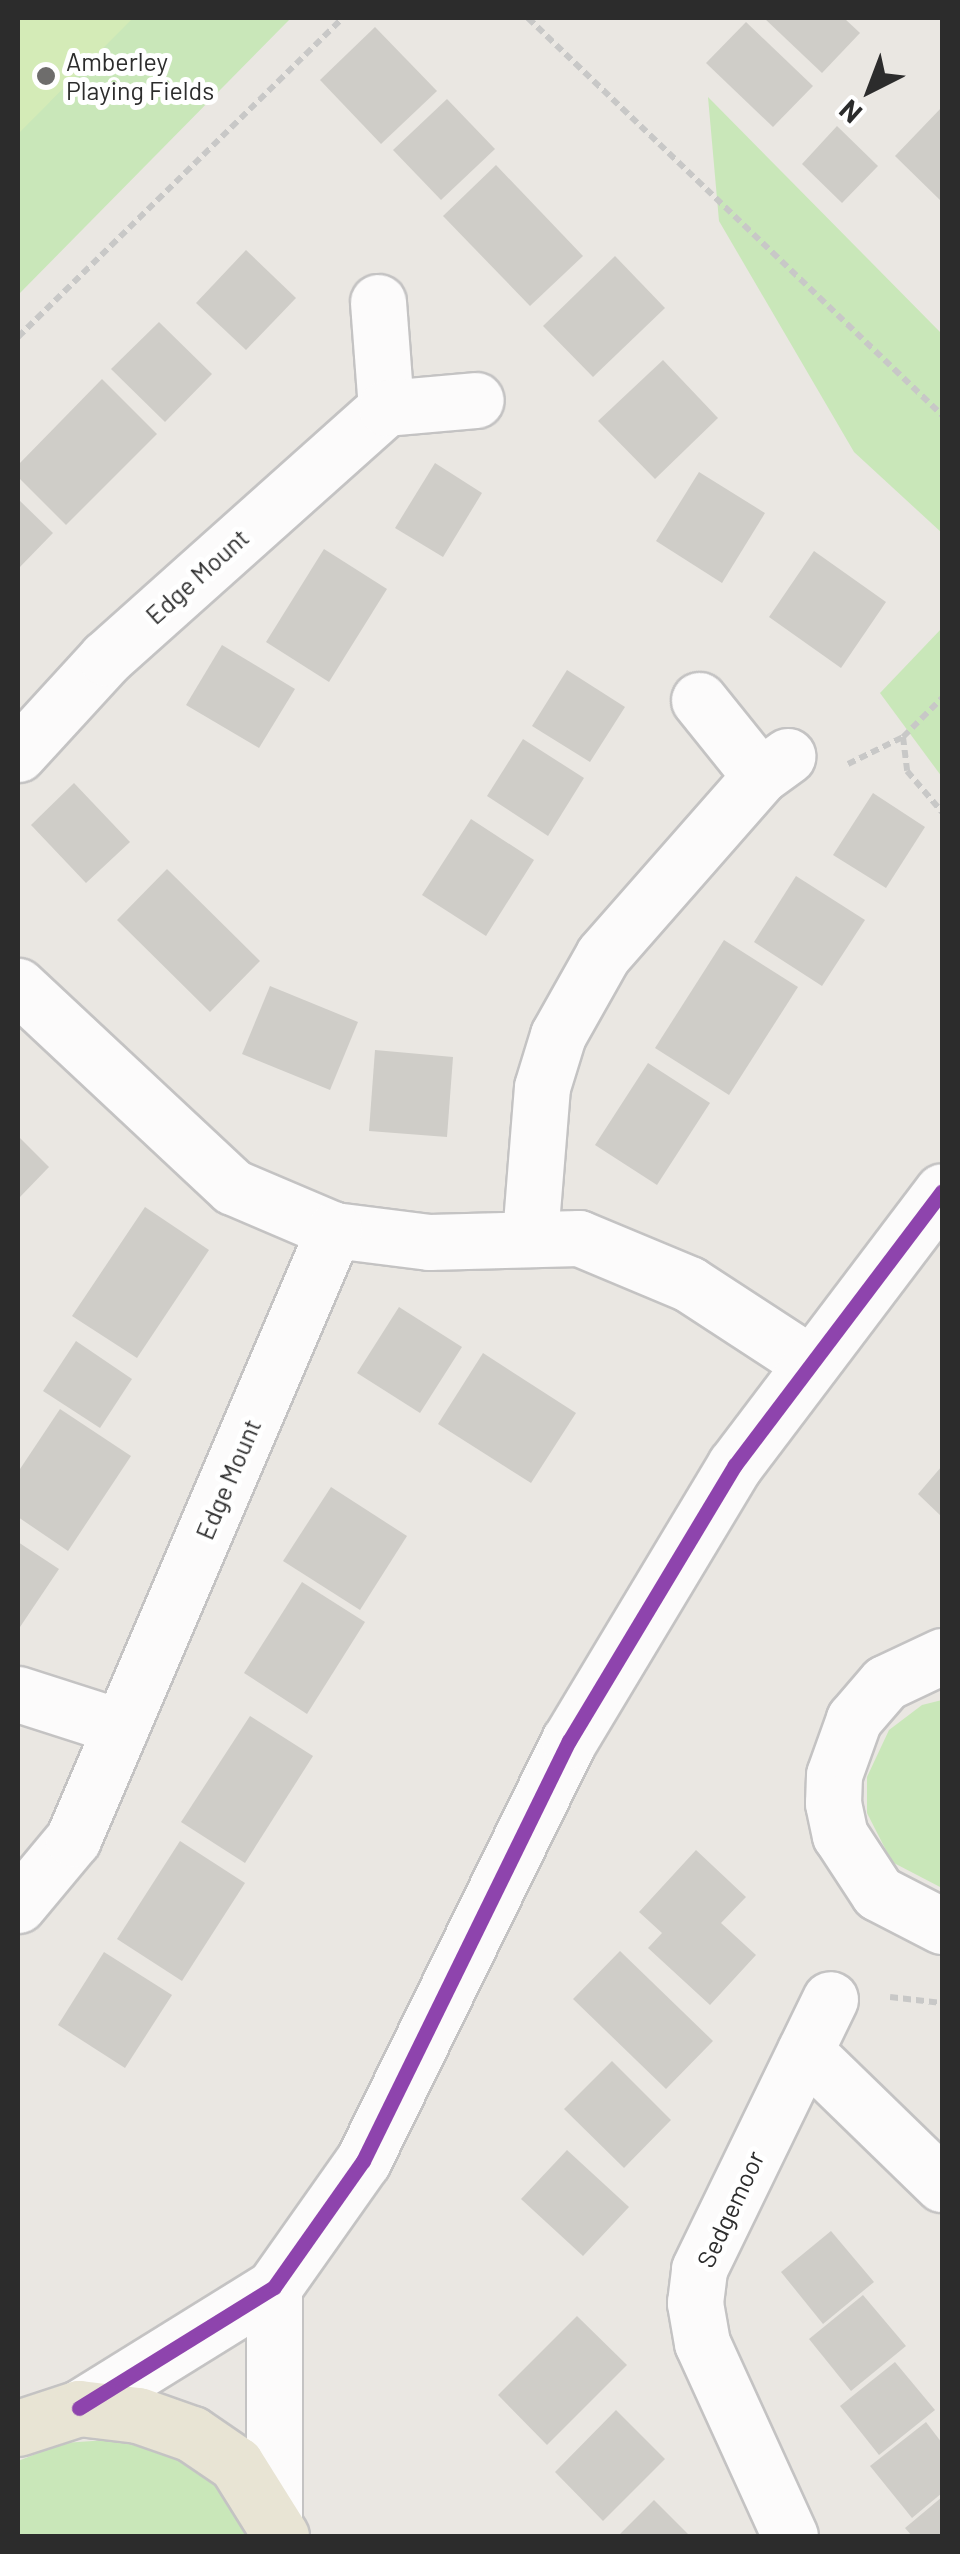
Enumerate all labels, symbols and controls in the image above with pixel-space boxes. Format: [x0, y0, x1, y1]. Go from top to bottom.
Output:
north arrow [820, 40, 920, 140]
place label: Amberley Playing Fields [66, 47, 214, 106]
marker: Amberley Playing Fields [35, 65, 57, 87]
text: N [832, 93, 868, 131]
street label: Edge Mount [139, 522, 255, 630]
street label: Edge Mount [189, 1414, 267, 1544]
street label: Sedgemoor [690, 2146, 770, 2272]

